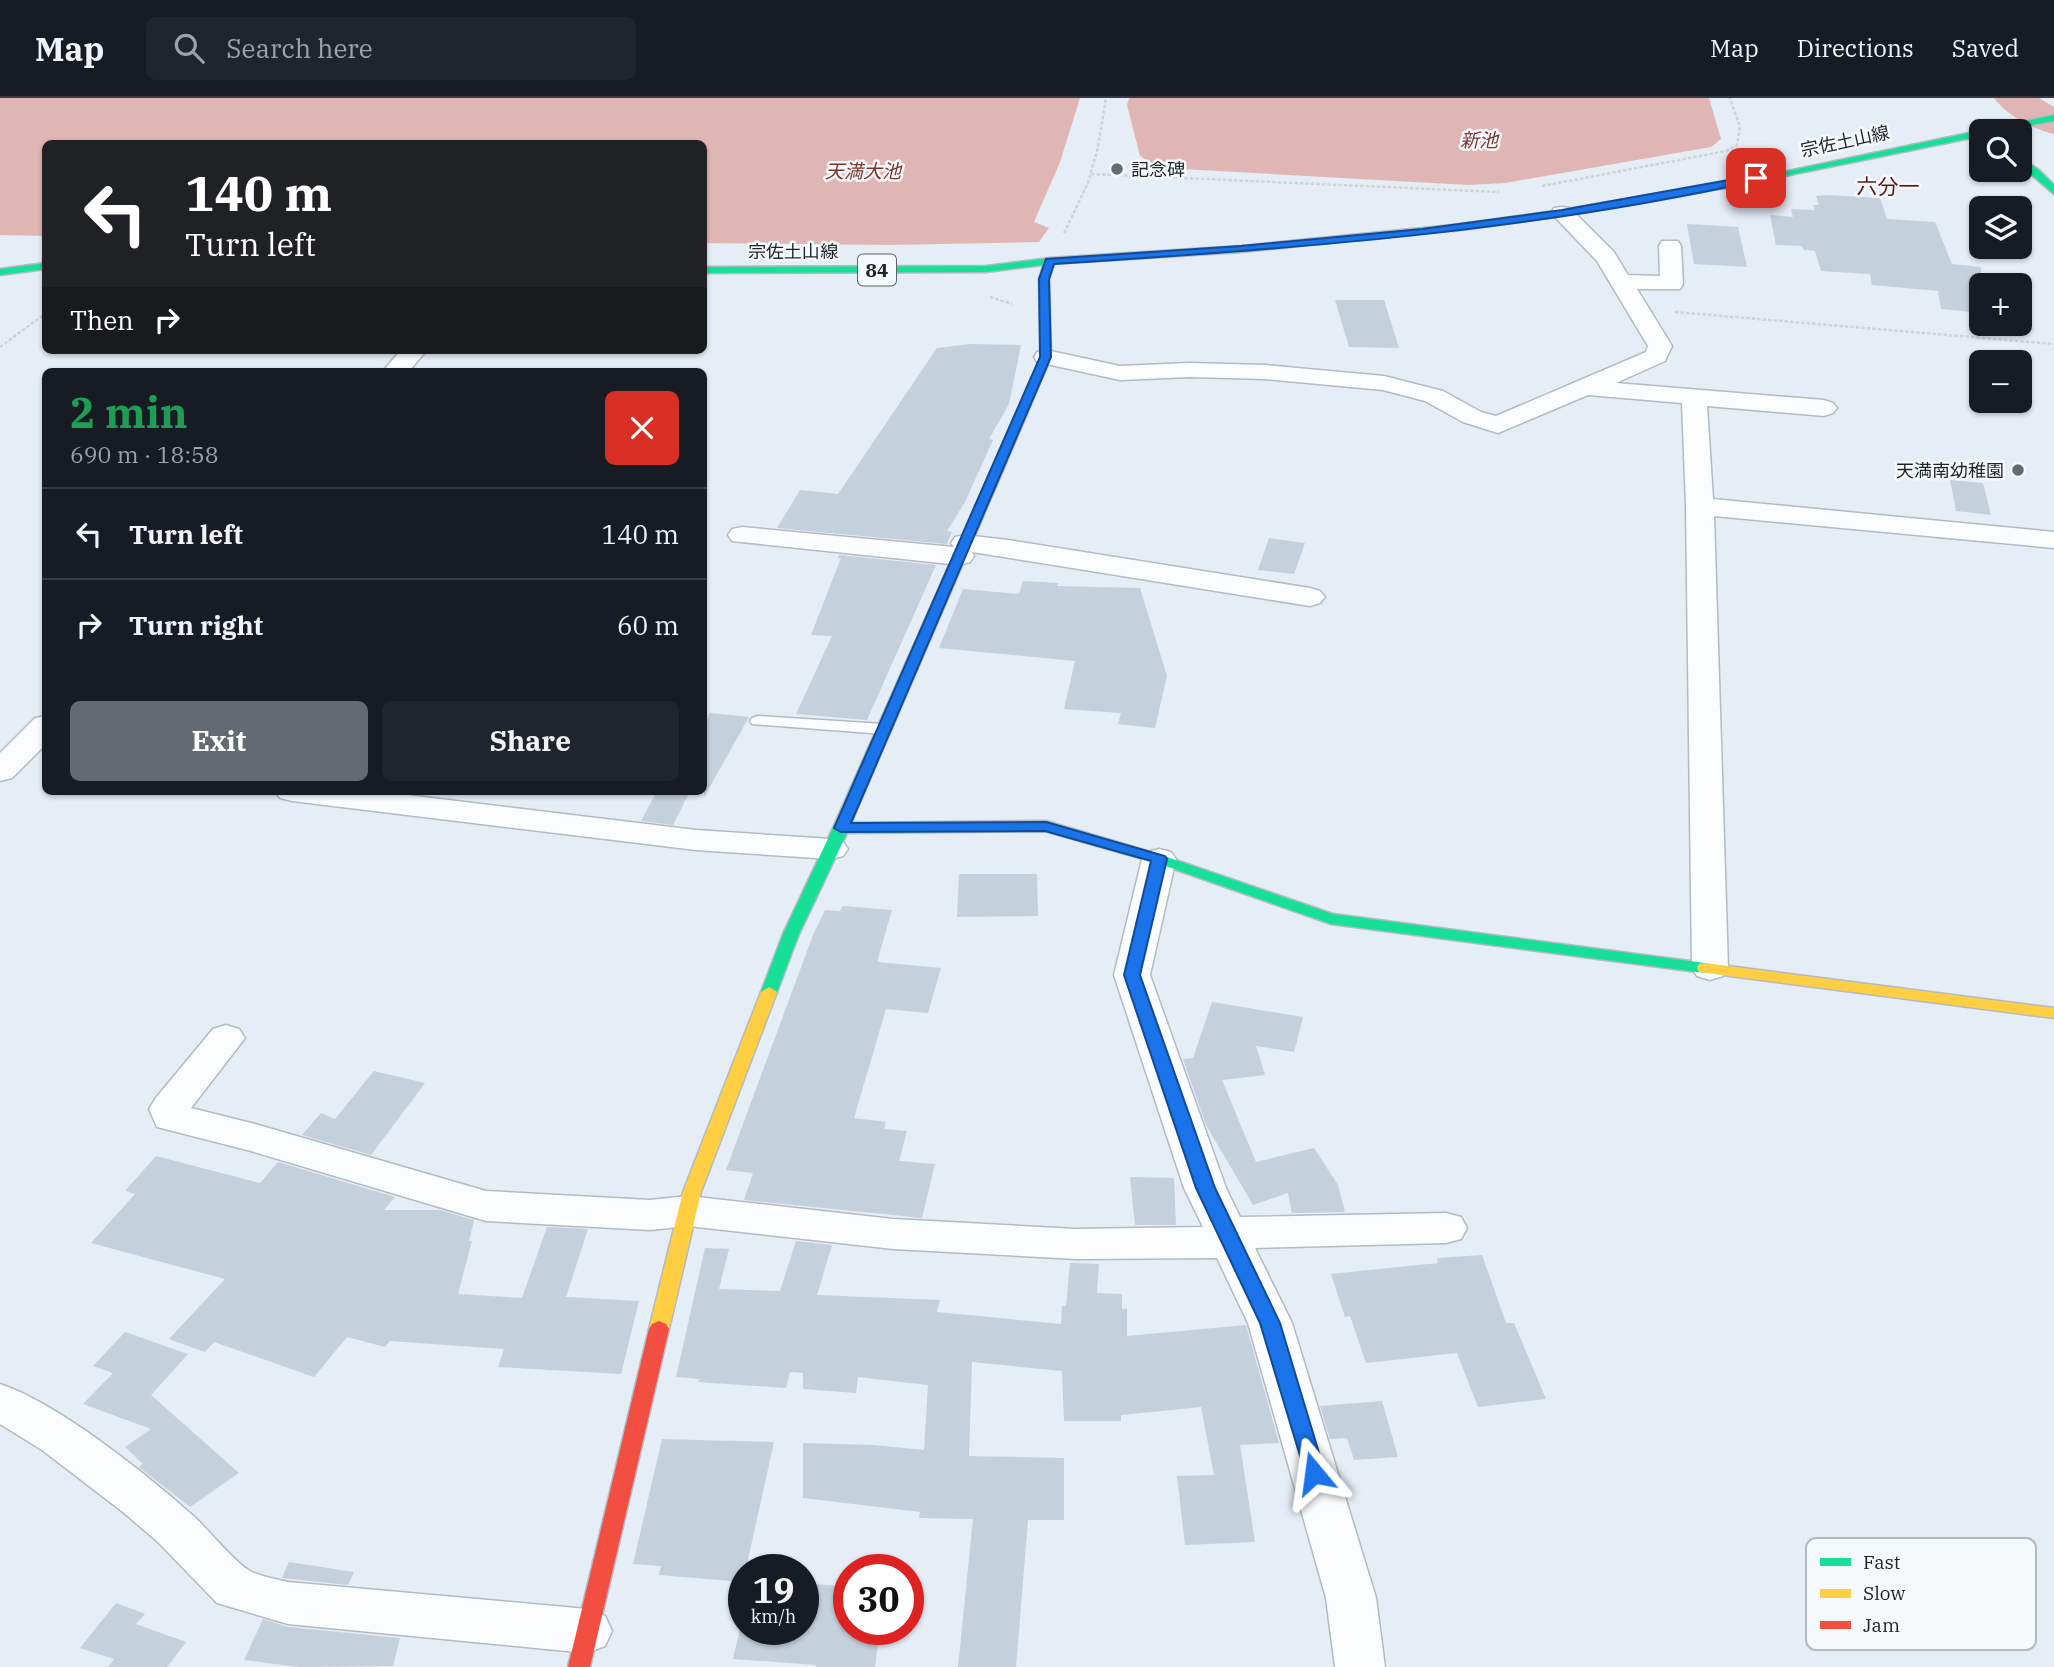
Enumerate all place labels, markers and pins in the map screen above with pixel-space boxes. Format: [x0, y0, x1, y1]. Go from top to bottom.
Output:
pin [1726, 148, 1786, 208]
place label: 記念碑 [1131, 158, 1185, 181]
marker: 記念碑 [1109, 161, 1125, 177]
place label: 天満南幼稚園 [1896, 459, 2004, 482]
marker: 天満南幼稚園 [2010, 462, 2026, 478]

